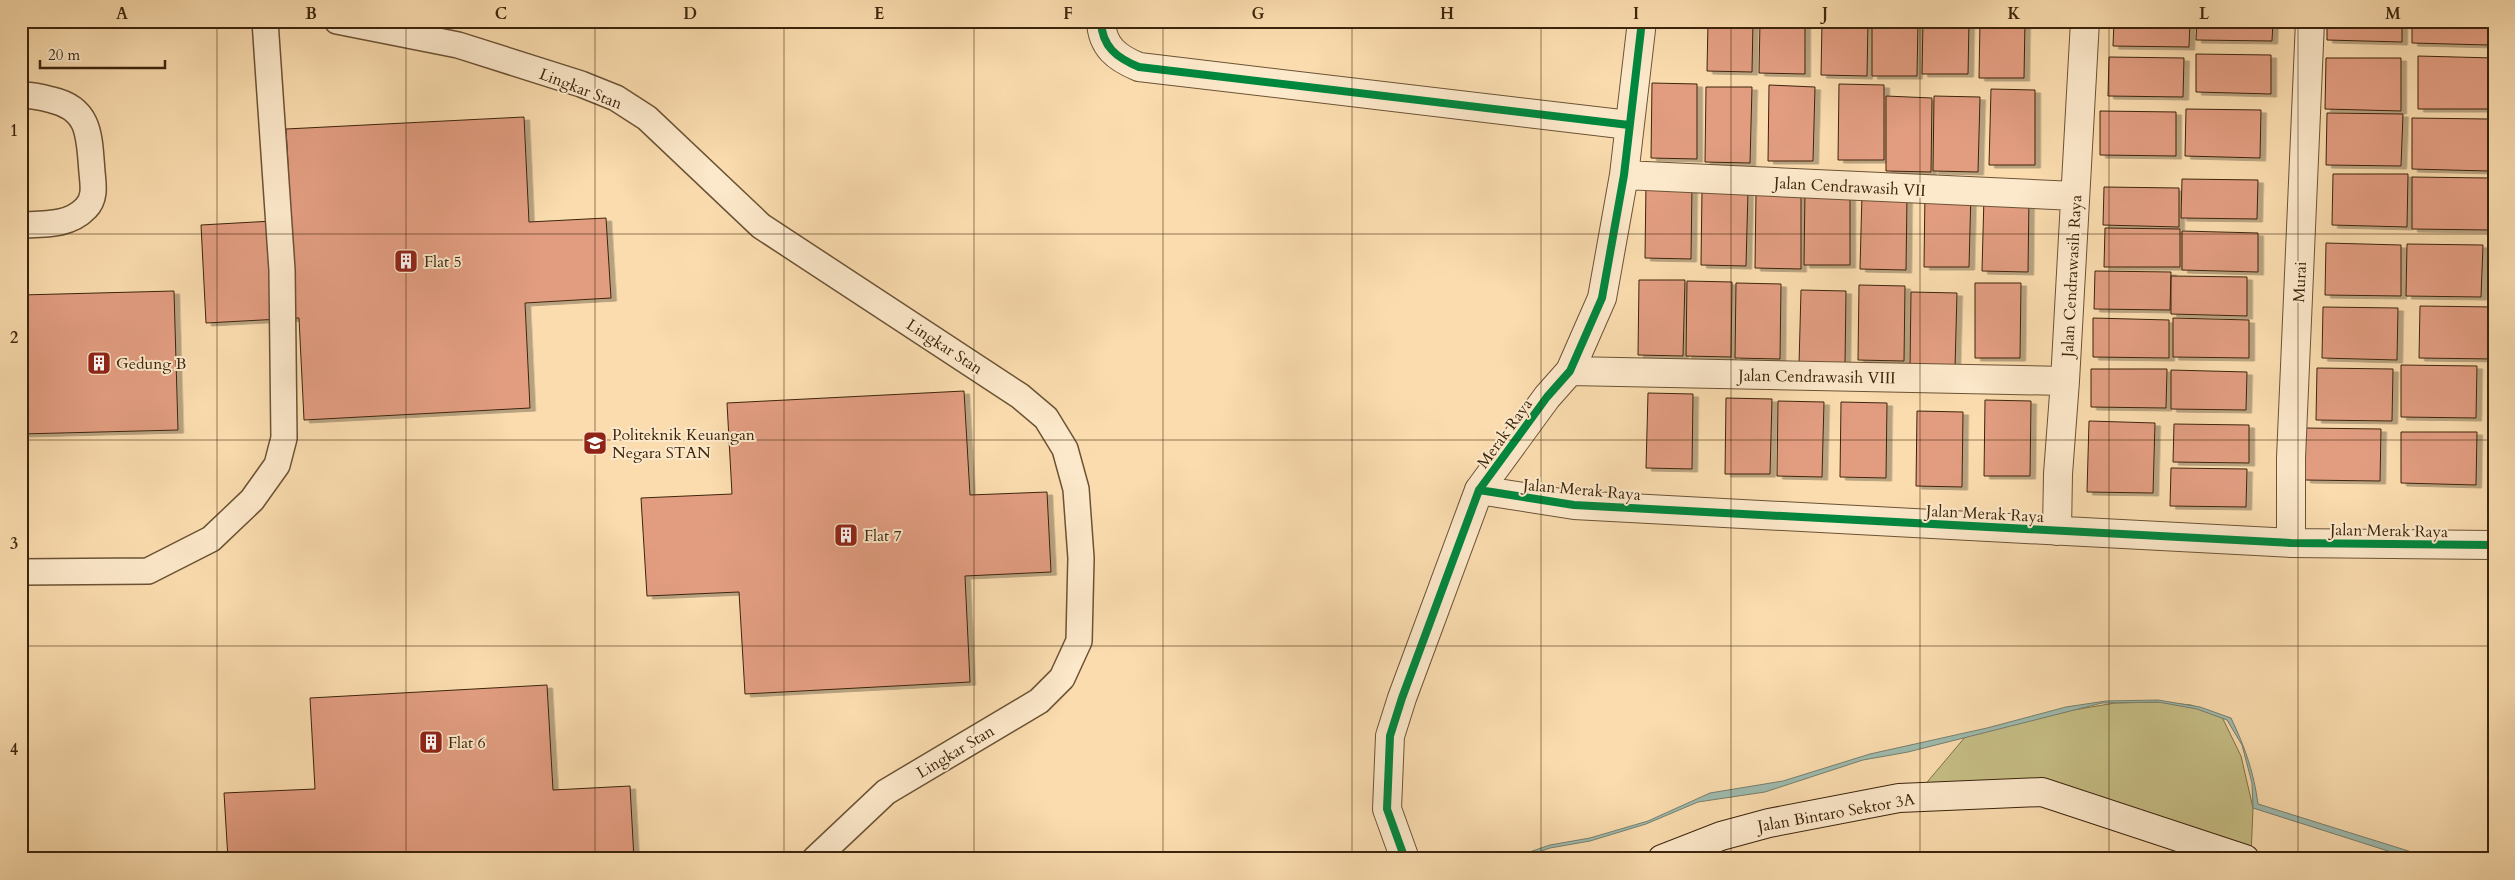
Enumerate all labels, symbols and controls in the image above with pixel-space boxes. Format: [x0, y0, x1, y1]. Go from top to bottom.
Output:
text: A [116, 3, 128, 25]
text: B [305, 3, 317, 25]
text: C [495, 3, 507, 25]
text: D [683, 3, 697, 25]
text: E [874, 3, 884, 25]
text: F [1063, 3, 1073, 25]
text: G [1251, 3, 1265, 25]
text: H [1440, 3, 1454, 25]
text: I [1633, 3, 1639, 25]
text: J [1820, 3, 1828, 25]
text: K [2008, 3, 2021, 25]
text: L [2199, 3, 2210, 25]
text: M [2385, 3, 2401, 25]
scale bar [40, 38, 165, 70]
text: 20 m [48, 45, 80, 65]
street label: Lingkar Stan [536, 63, 625, 115]
text: 1 [10, 120, 18, 142]
street label: Jalan Cendrawasih VII [1772, 172, 1926, 202]
street label: Jalan Cendrawasih Raya [2057, 194, 2087, 360]
building icon: Flat 5 [393, 248, 419, 274]
place label: Flat 5 [424, 251, 462, 273]
street label: Murai [2288, 260, 2312, 303]
street label: Lingkar Stan [902, 314, 987, 380]
text: 2 [10, 327, 18, 349]
building icon: Gedung B [86, 350, 112, 376]
place label: Gedung B [116, 353, 187, 375]
street label: Jalan Cendrawasih VIII [1736, 365, 1896, 389]
street label: Merak Raya [1472, 394, 1538, 473]
place label: Politeknik Keuangan Negara STAN [612, 424, 755, 464]
school or university icon: Politeknik Keuangan Negara STAN [582, 430, 608, 456]
street label: Jalan Merak Raya [1520, 474, 1642, 506]
street label: Jalan Merak Raya [1923, 500, 2045, 528]
street label: Jalan Merak Raya [2328, 519, 2448, 543]
building icon: Flat 7 [833, 522, 859, 548]
place label: Flat 7 [864, 525, 902, 547]
text: 3 [10, 533, 18, 555]
street label: Lingkar Stan [913, 720, 998, 784]
building icon: Flat 6 [418, 729, 444, 755]
place label: Flat 6 [448, 732, 486, 754]
text: 4 [10, 739, 18, 761]
street label: Jalan Bintaro Sektor 3A [1754, 788, 1917, 838]

